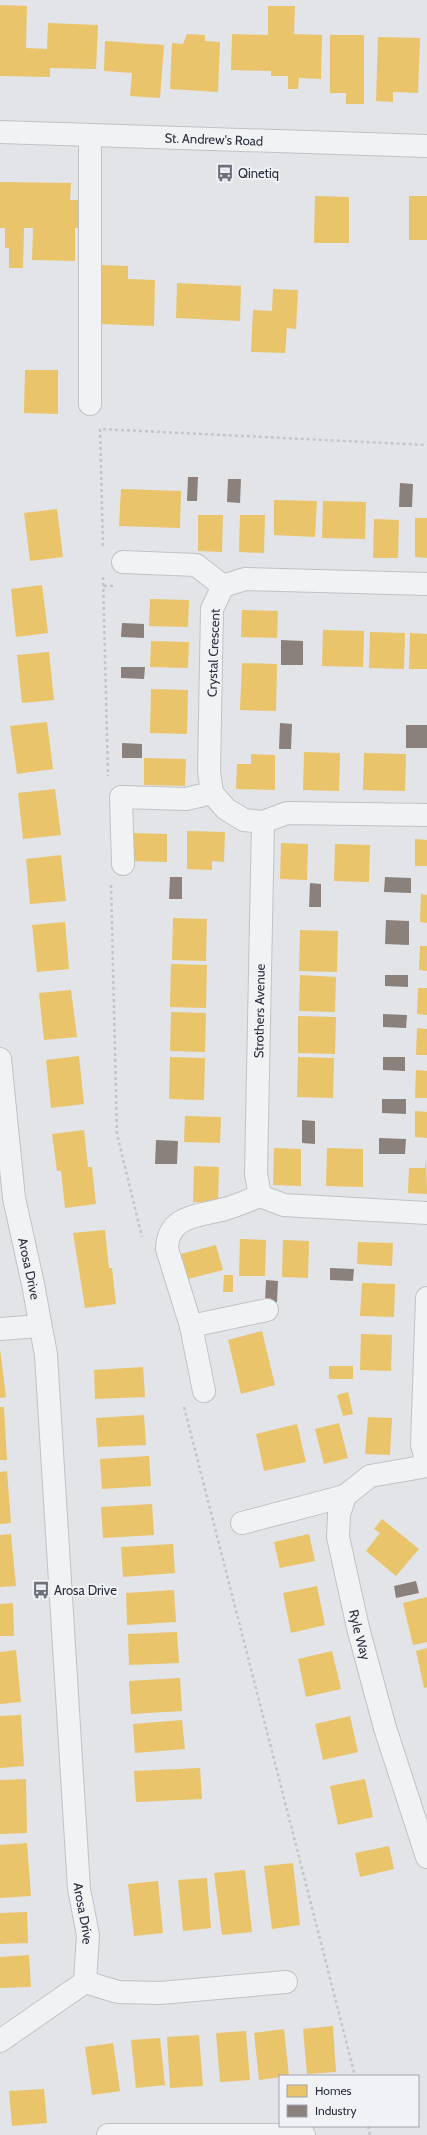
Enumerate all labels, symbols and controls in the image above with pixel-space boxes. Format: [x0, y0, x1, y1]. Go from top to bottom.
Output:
street label: St. Andrew's Road [164, 129, 263, 149]
bus stop icon: Qinetiq [215, 163, 235, 183]
place label: Qinetiq [238, 165, 279, 181]
street label: Crystal Crescent [203, 608, 223, 697]
street label: Strothers Avenue [250, 963, 268, 1058]
street label: Arosa Drive [15, 1236, 44, 1301]
bus stop icon: Arosa Drive [31, 1580, 51, 1600]
place label: Arosa Drive [54, 1582, 117, 1598]
street label: Ryle Way [346, 1608, 374, 1662]
street label: Arosa Drive [71, 1882, 97, 1945]
legend [279, 2075, 419, 2127]
text: Homes [315, 2083, 352, 2098]
text: Industry [315, 2103, 356, 2118]

